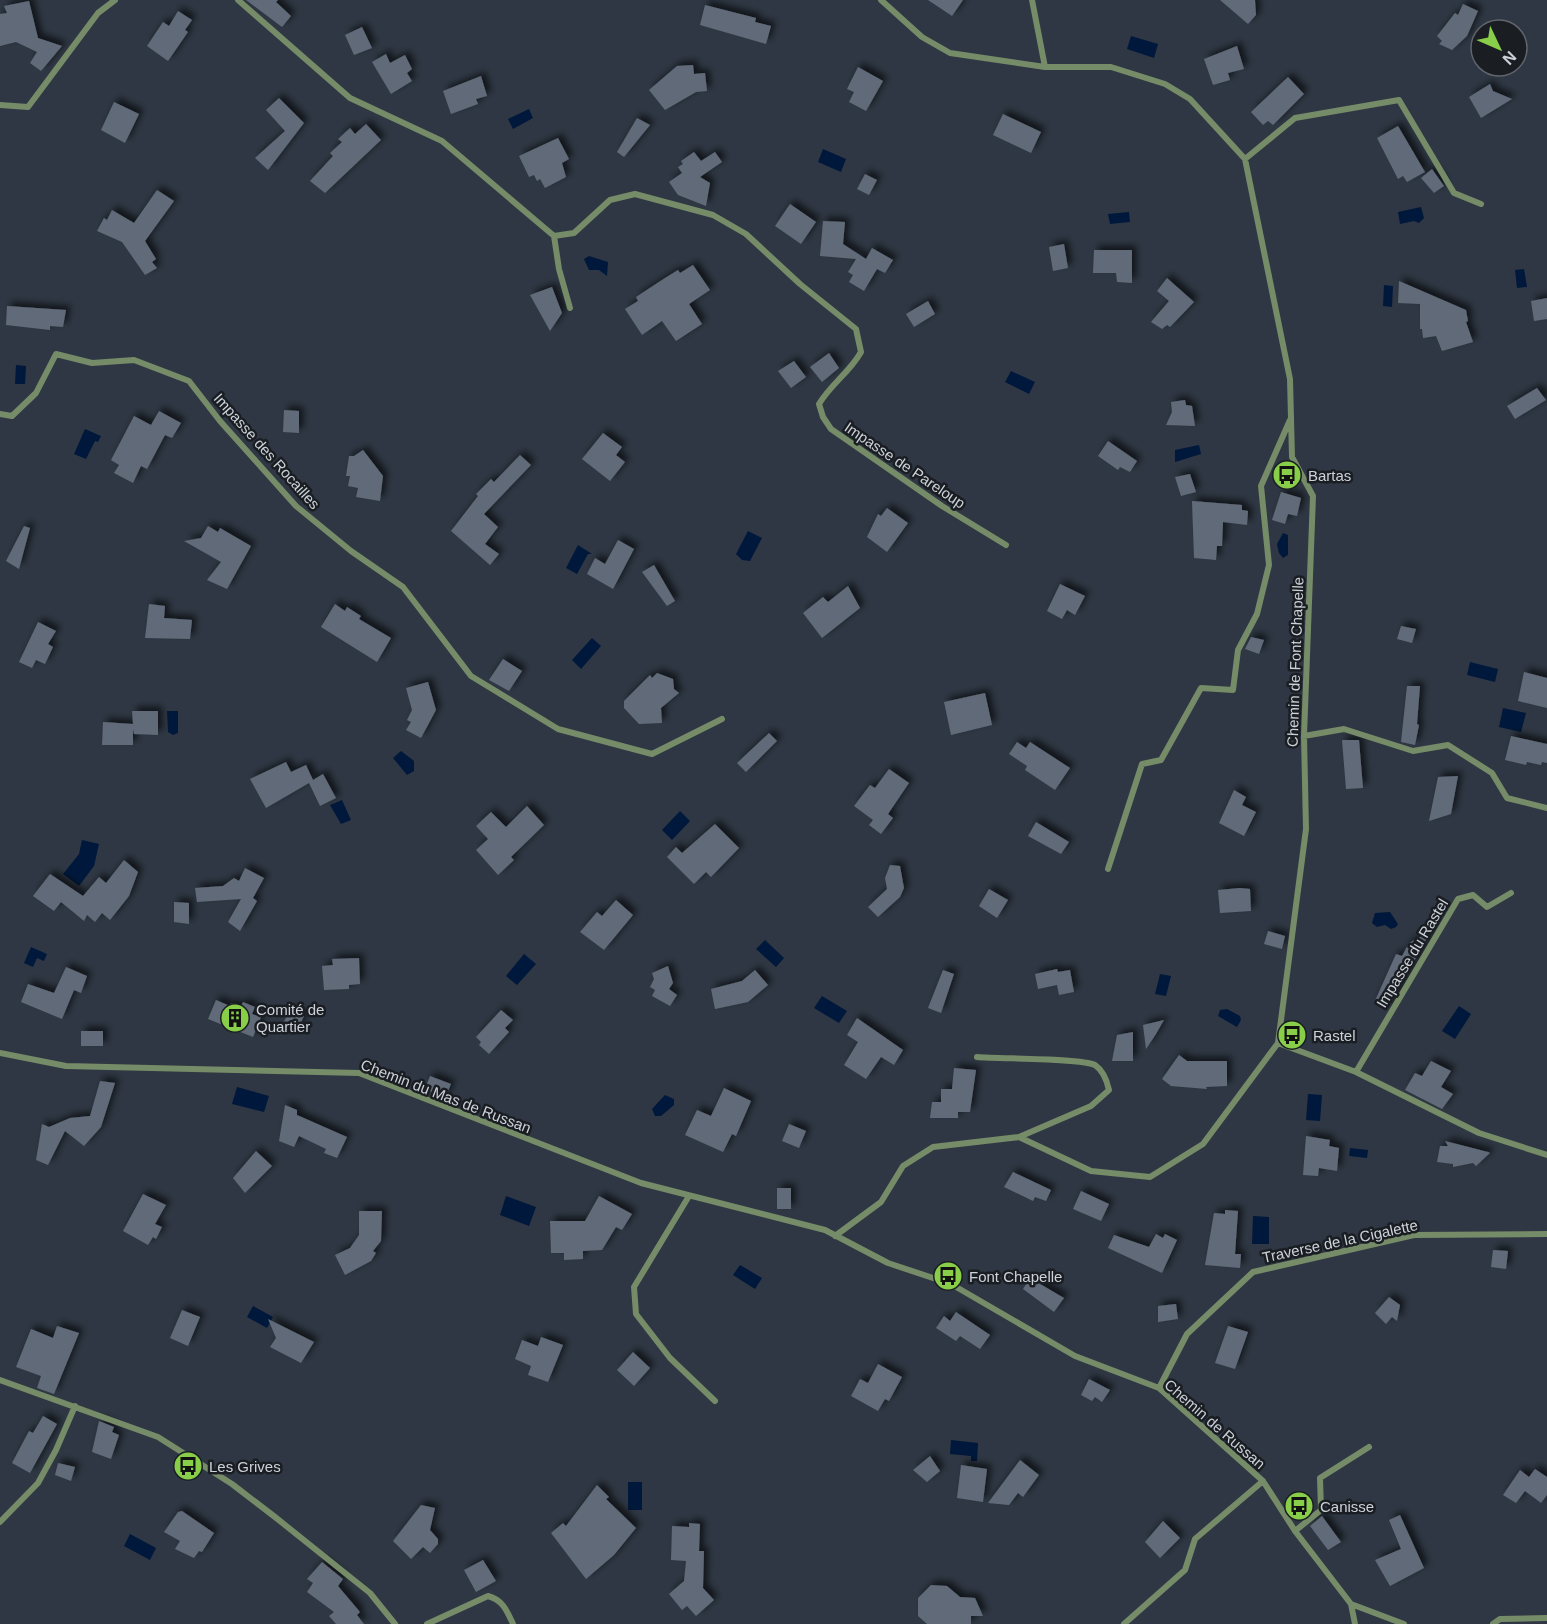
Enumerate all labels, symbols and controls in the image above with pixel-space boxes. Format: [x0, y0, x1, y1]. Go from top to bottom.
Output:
north arrow [1469, 18, 1529, 78]
text: N [1499, 48, 1520, 68]
street label: Impasse des Rocailles [210, 390, 324, 512]
street label: Impasse de Pareloup [841, 418, 969, 512]
bus stop icon: Bartas [1271, 459, 1303, 491]
place label: Bartas [1308, 467, 1351, 484]
street label: Chemin de Font Chapelle [1284, 577, 1306, 747]
street label: Impasse du Rastel [1373, 895, 1451, 1011]
place label: Comité de Quartier [256, 1001, 324, 1035]
building icon: Comité de Quartier [219, 1002, 251, 1034]
bus stop icon: Rastel [1276, 1019, 1308, 1051]
place label: Rastel [1313, 1027, 1356, 1044]
street label: Chemin du Mas de Russan [358, 1056, 534, 1136]
street label: Traverse de la Cigalette [1261, 1216, 1419, 1266]
bus stop icon: Font Chapelle [932, 1260, 964, 1292]
place label: Font Chapelle [969, 1268, 1062, 1285]
street label: Chemin de Russan [1161, 1376, 1269, 1472]
bus stop icon: Les Grives [172, 1450, 204, 1482]
place label: Les Grives [209, 1458, 281, 1475]
bus stop icon: Canisse [1283, 1490, 1315, 1522]
place label: Canisse [1320, 1498, 1374, 1515]

